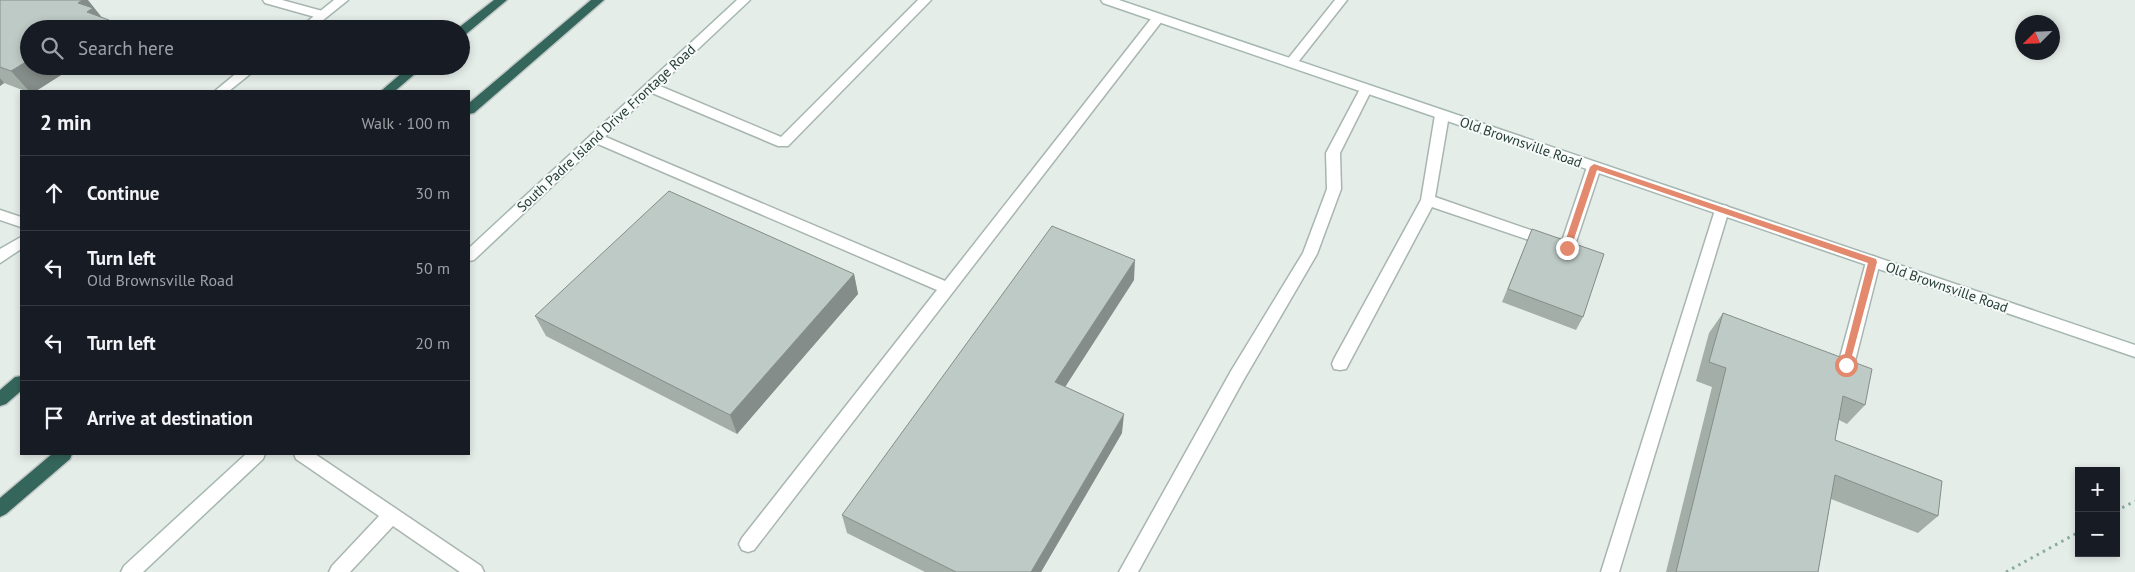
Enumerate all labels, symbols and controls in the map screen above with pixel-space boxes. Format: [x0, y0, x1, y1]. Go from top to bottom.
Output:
north arrow [2015, 15, 2060, 60]
search box [20, 20, 470, 75]
icon: search [38, 34, 66, 62]
text: Search here [78, 36, 174, 60]
street label: South Padre Island Drive Frontage Road [513, 40, 699, 216]
text: 2 min [40, 109, 91, 136]
text: Walk · 100 m [361, 113, 450, 133]
street label: Old Brownsville Road [1457, 113, 1585, 171]
icon: ahead [40, 179, 68, 207]
text: Continue [87, 181, 159, 205]
text: 30 m [415, 183, 450, 203]
route end [1556, 237, 1579, 260]
text: Turn left [87, 246, 156, 270]
icon: left [40, 254, 68, 282]
text: 50 m [415, 258, 450, 278]
street label: Old Brownsville Road [1883, 258, 2011, 316]
text: Old Brownsville Road [87, 270, 234, 290]
icon: left [40, 329, 68, 357]
text: Turn left [87, 331, 156, 355]
text: 20 m [415, 333, 450, 353]
route start [1835, 354, 1858, 377]
icon: arrive [40, 404, 68, 432]
text: Arrive at destination [87, 406, 253, 430]
map controls [2075, 467, 2120, 557]
button: + [2075, 467, 2120, 512]
button: − [2075, 512, 2120, 557]

